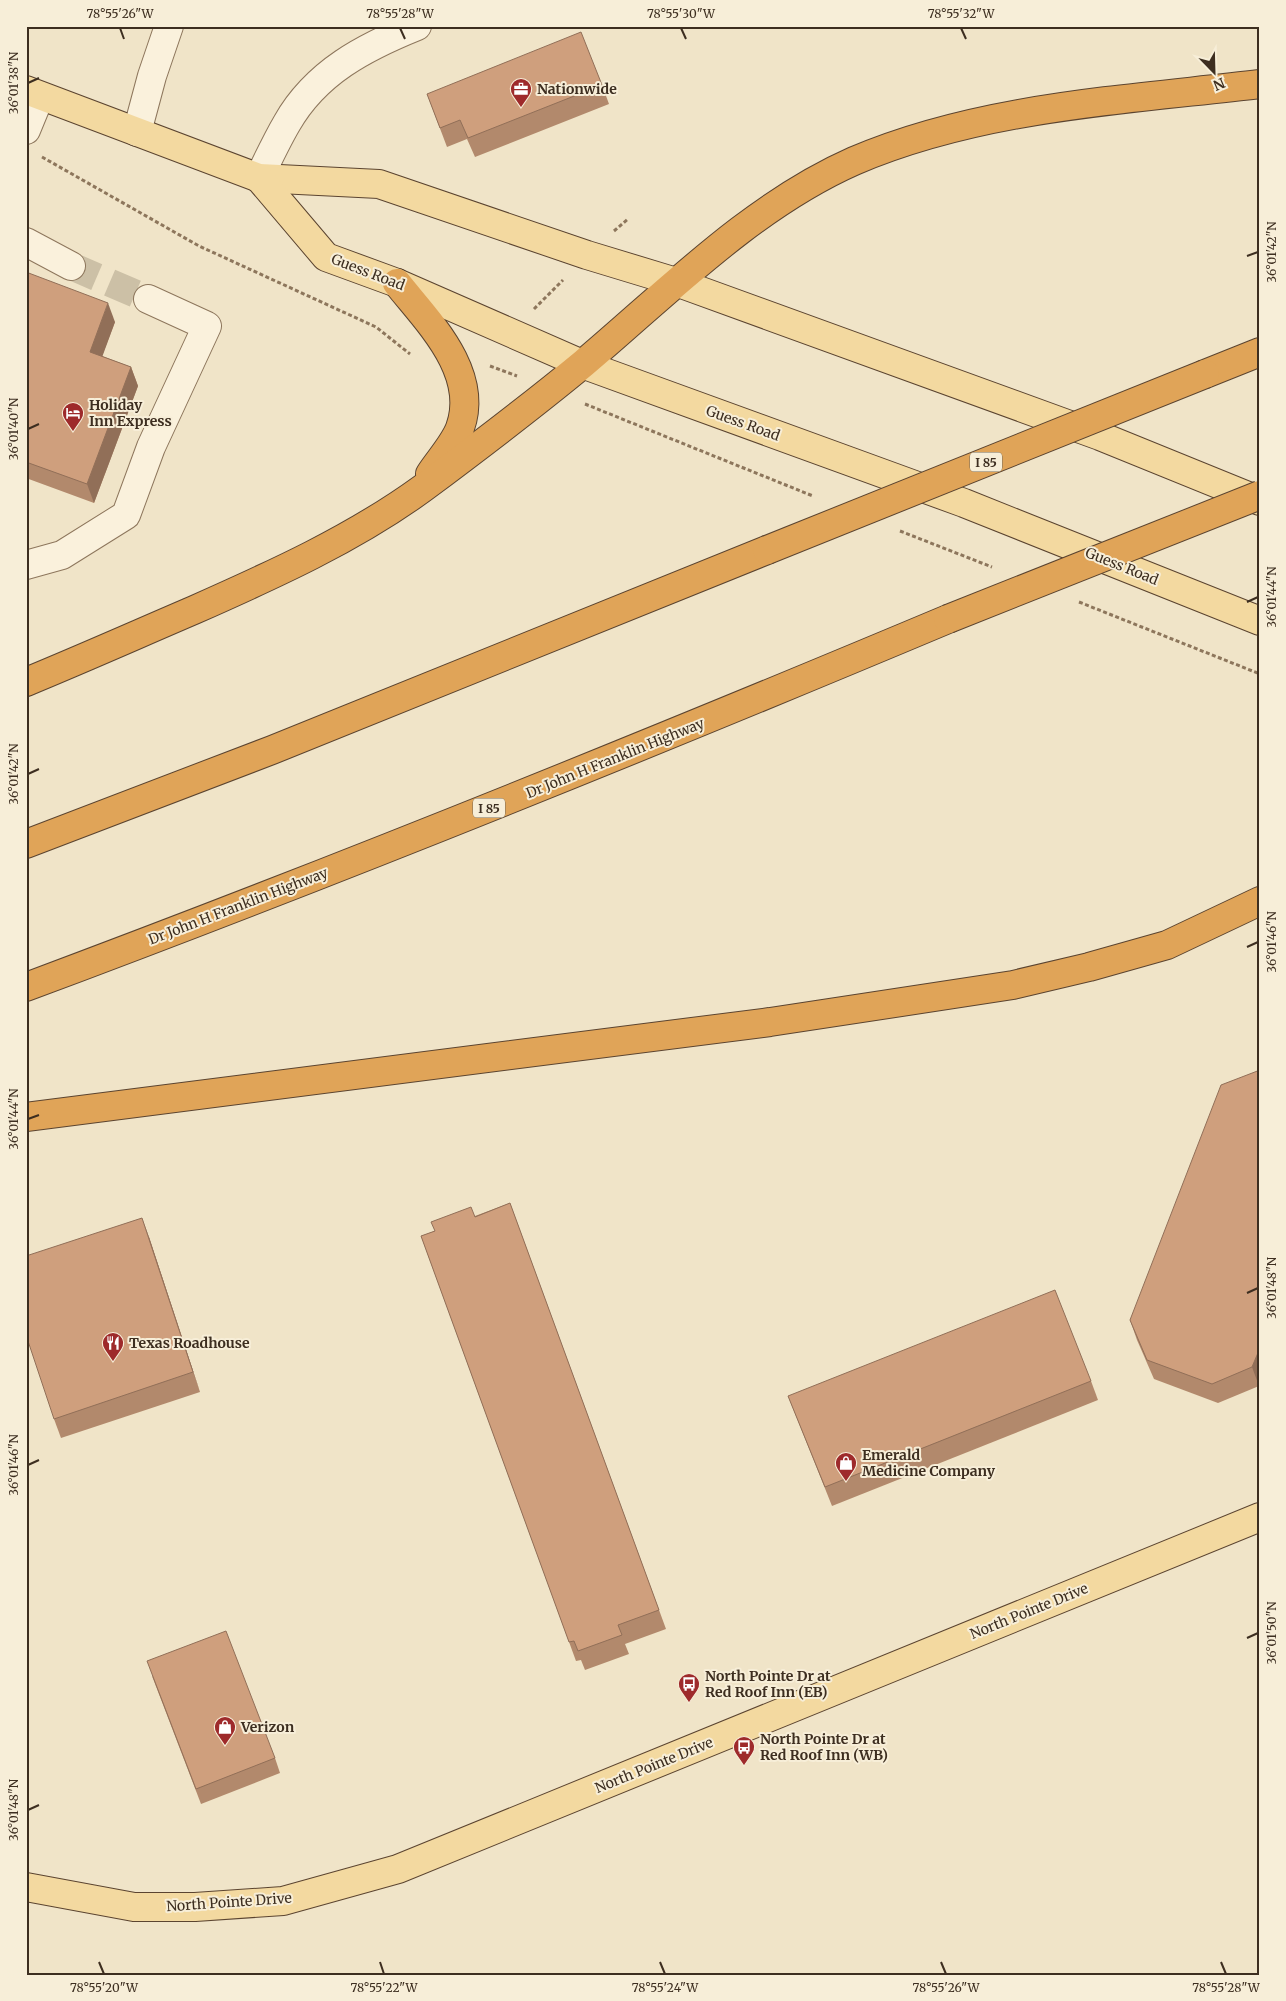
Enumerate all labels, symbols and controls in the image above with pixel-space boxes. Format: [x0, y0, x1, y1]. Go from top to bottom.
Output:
text: 78°55'26"W [87, 6, 154, 21]
text: 78°55'28"W [366, 6, 435, 21]
text: 78°55'30"W [647, 6, 716, 21]
text: 78°55'32"W [928, 6, 995, 21]
north arrow [1188, 48, 1238, 98]
text: 36°01'38"N [6, 51, 21, 114]
text: N [1210, 74, 1228, 94]
office icon: Nationwide [509, 77, 533, 108]
place label: Nationwide [537, 80, 617, 98]
text: 36°01'42"N [1264, 221, 1279, 283]
street label: Guess Road [329, 250, 408, 294]
place label: Holiday Inn Express [89, 396, 172, 430]
text: 36°01'40"N [6, 397, 21, 460]
hotel icon: Holiday Inn Express [61, 401, 85, 432]
street label: Guess Road [704, 401, 783, 445]
road number: I 85 [970, 452, 1002, 472]
street label: Guess Road [1083, 543, 1162, 589]
text: 36°01'44"N [1264, 566, 1279, 628]
street label: Dr John H Franklin Highway [523, 714, 708, 802]
text: 36°01'42"N [6, 743, 21, 805]
road number: I 85 [473, 798, 505, 818]
street label: Dr John H Franklin Highway [146, 863, 331, 949]
text: 36°01'46"N [1264, 911, 1279, 973]
text: 36°01'44"N [6, 1088, 21, 1150]
text: 36°01'48"N [1264, 1256, 1279, 1319]
restaurant icon: Texas Roadhouse [101, 1331, 125, 1362]
place label: Texas Roadhouse [129, 1334, 250, 1352]
text: 36°01'46"N [6, 1434, 21, 1496]
place label: Emerald Medicine Company [862, 1446, 996, 1480]
shop icon: Emerald Medicine Company [834, 1451, 858, 1482]
street label: North Pointe Drive [967, 1579, 1091, 1643]
text: 36°01'50"N [1264, 1601, 1279, 1665]
place label: North Pointe Dr at Red Roof Inn (EB) [705, 1667, 831, 1701]
bus stop icon: North Pointe Dr at Red Roof Inn (EB) [677, 1672, 701, 1703]
shop icon: Verizon [213, 1715, 237, 1746]
place label: Verizon [240, 1718, 295, 1736]
place label: North Pointe Dr at Red Roof Inn (WB) [760, 1730, 888, 1764]
street label: North Pointe Drive [592, 1733, 716, 1797]
bus stop icon: North Pointe Dr at Red Roof Inn (WB) [732, 1735, 756, 1766]
text: 36°01'48"N [6, 1778, 21, 1841]
street label: North Pointe Drive [166, 1889, 292, 1915]
text: 78°55'20"W [70, 1980, 139, 1995]
text: 78°55'22"W [350, 1980, 419, 1995]
text: 78°55'24"W [632, 1980, 699, 1995]
text: 78°55'26"W [913, 1980, 980, 1995]
text: 78°55'28"W [1192, 1980, 1261, 1995]

